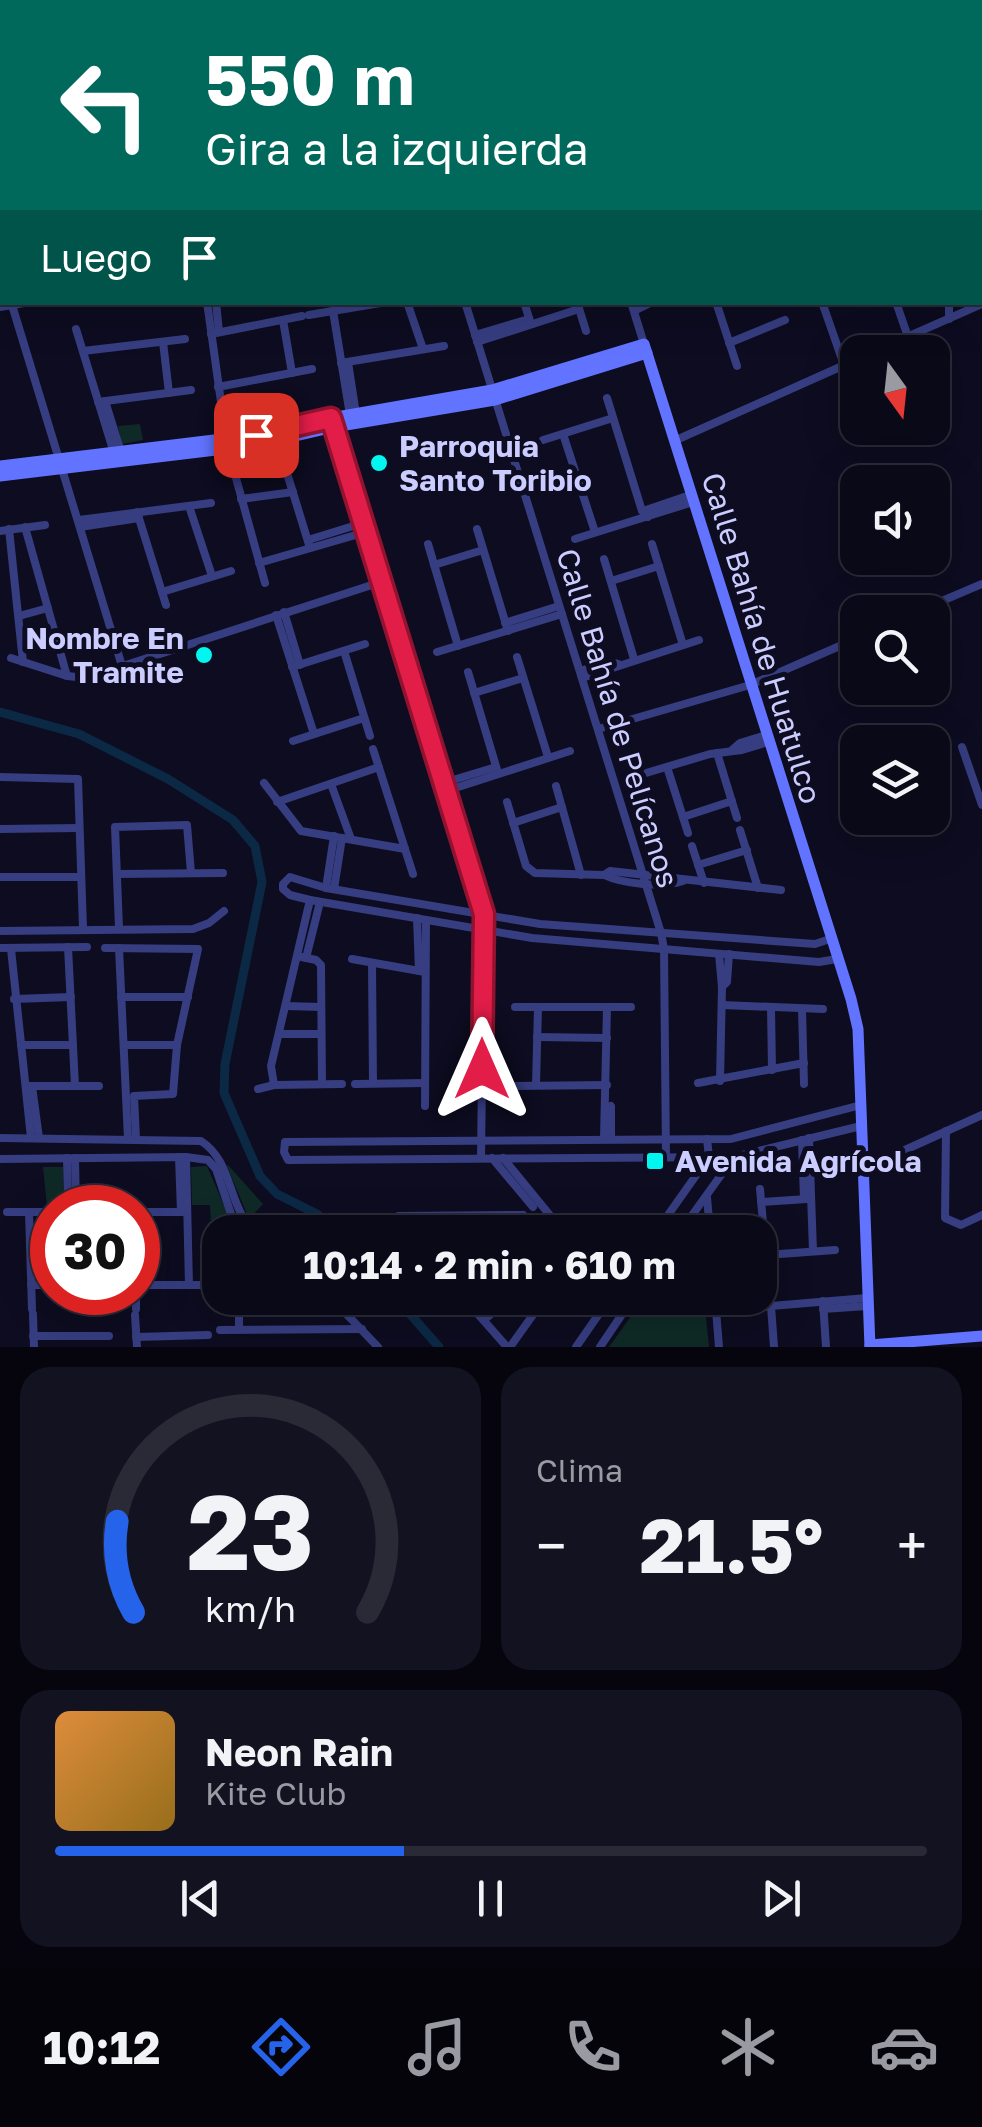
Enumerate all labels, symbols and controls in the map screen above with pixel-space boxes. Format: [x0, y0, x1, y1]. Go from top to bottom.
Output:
text: 550 m [205, 36, 415, 120]
icon: left [40, 40, 170, 170]
text: Gira a la izquierda [205, 121, 589, 175]
icon: arrive [172, 230, 227, 285]
text: Luego [40, 235, 152, 280]
north arrow [840, 335, 950, 445]
map controls [840, 335, 950, 835]
pin [214, 393, 299, 478]
icon: arrive [229, 408, 284, 463]
place label: Parroquia Santo Toribio [399, 428, 592, 498]
marker: Parroquia Santo Toribio [368, 452, 390, 474]
button: sound [840, 465, 950, 575]
street label: Calle Bahía de Huatulco [695, 468, 829, 808]
street label: Calle Bahía de Pelícanos [549, 544, 687, 892]
button: search [840, 595, 950, 705]
place label: Nombre En Tramite [25, 620, 184, 690]
marker: Nombre En Tramite [193, 644, 215, 666]
button: layers [840, 725, 950, 835]
position arrow [430, 1017, 534, 1121]
place label: Avenida Agrícola [675, 1143, 922, 1179]
marker: Avenida Agrícola [644, 1150, 666, 1172]
speed limit sign: 30 [30, 1185, 160, 1315]
text: 10:14 · 2 min · 610 m [303, 1242, 676, 1287]
text: Clima [536, 1451, 623, 1489]
text: 23 [187, 1468, 314, 1593]
text: 21.5° [640, 1499, 823, 1590]
text: − [536, 1512, 566, 1578]
text: + [897, 1512, 927, 1578]
text: km/h [205, 1587, 296, 1630]
text: Neon Rain [205, 1729, 393, 1774]
text: Kite Club [205, 1774, 346, 1812]
icon: previous [173, 1871, 228, 1926]
icon: pause [463, 1871, 518, 1926]
icon: next [754, 1871, 809, 1926]
icon: directions [246, 2012, 316, 2082]
icon: music [402, 2012, 472, 2082]
icon: phone [558, 2012, 628, 2082]
icon: climate [713, 2012, 783, 2082]
icon: car [869, 2012, 939, 2082]
text: 10:12 [43, 2020, 160, 2074]

